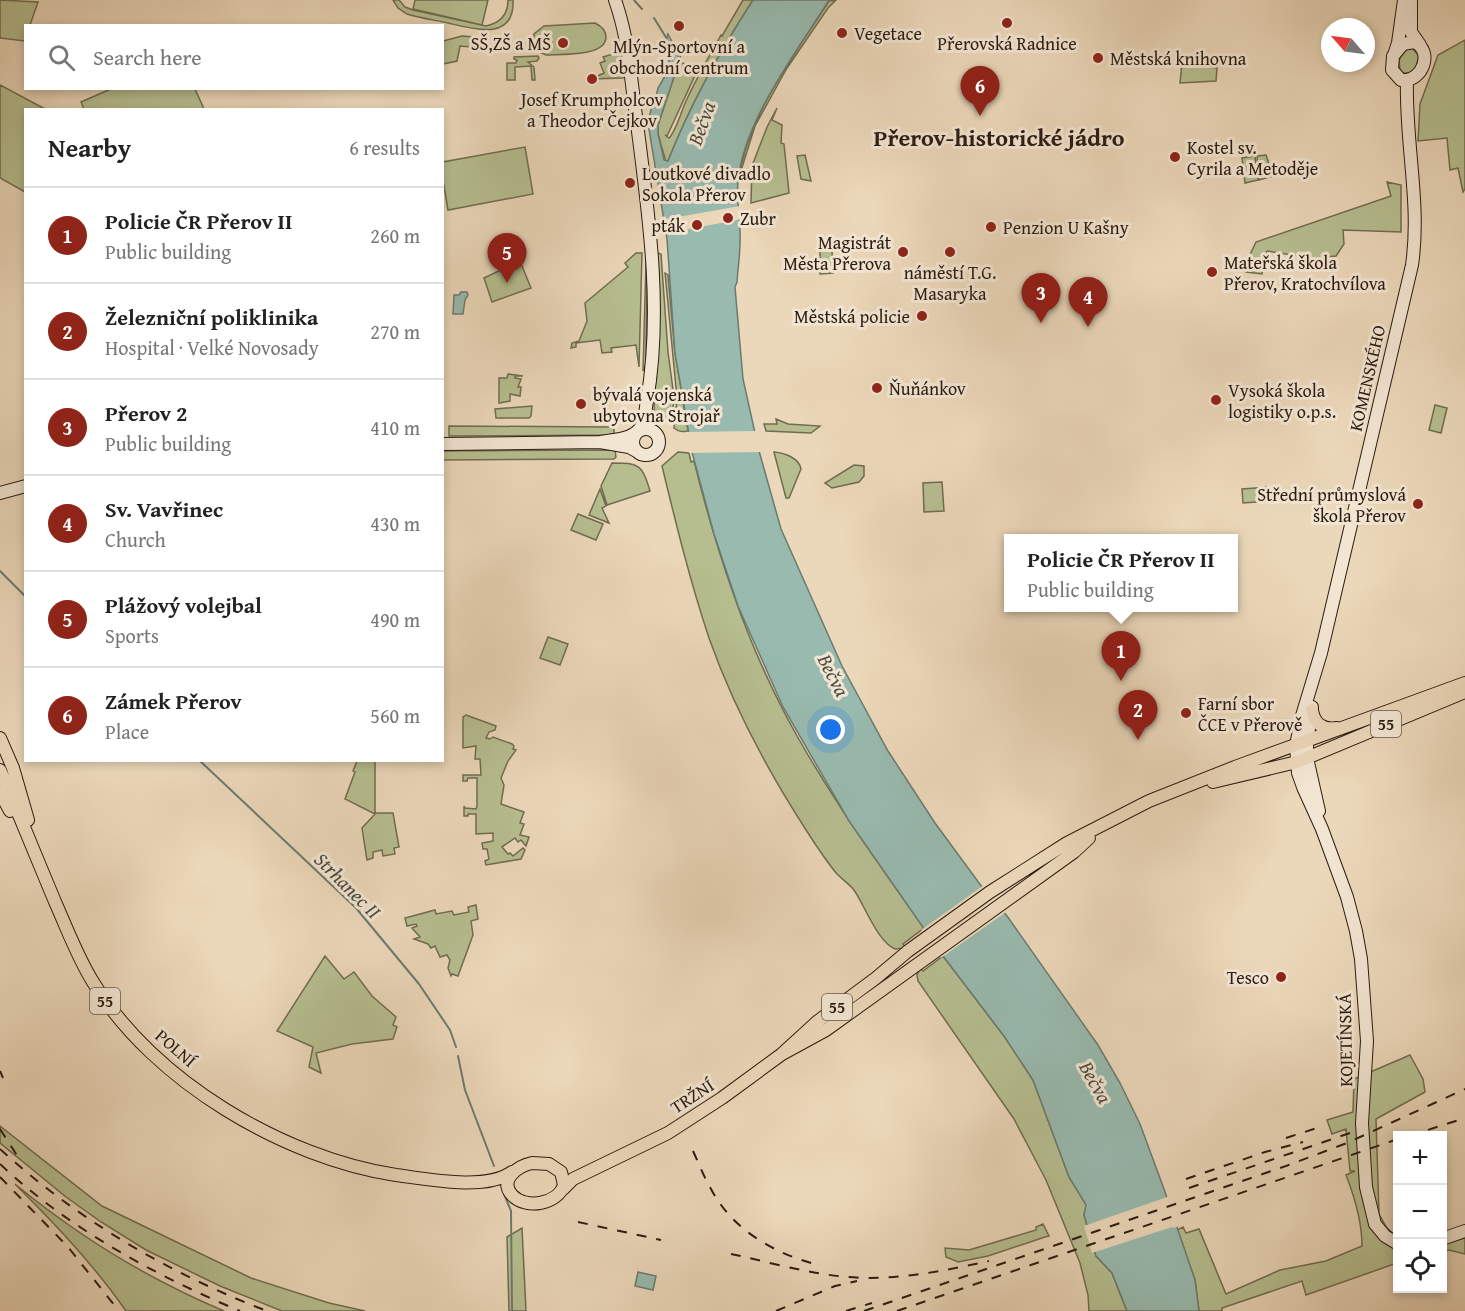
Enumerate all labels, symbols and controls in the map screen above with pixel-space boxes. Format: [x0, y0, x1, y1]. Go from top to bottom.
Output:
marker: Přerovská Radnice [1000, 16, 1014, 30]
north arrow [1321, 18, 1375, 72]
marker: Mlýn-Sportovní a obchodní centrum [672, 19, 686, 33]
place label: Vegetace [854, 20, 922, 47]
search box [24, 24, 444, 90]
marker: Vegetace [835, 26, 849, 40]
place label: SŠ,ZŠ a MŠ [471, 30, 551, 57]
place label: Přerovská Radnice [937, 30, 1077, 57]
place label: Mlýn-Sportovní a obchodní centrum [610, 33, 749, 81]
marker: SŠ,ZŠ a MŠ [556, 36, 570, 50]
icon: search [45, 41, 78, 74]
text: Search here [93, 41, 202, 73]
place label: Městská knihovna [1110, 45, 1247, 72]
marker: Městská knihovna [1091, 51, 1105, 65]
pin: 6 [960, 66, 1000, 116]
marker: Josef Krumpholcov a Theodor Čejkov [585, 72, 599, 86]
place label: Josef Krumpholcov a Theodor Čejkov [519, 86, 663, 134]
water label: Bečva [679, 96, 722, 150]
district label: Přerov-historické jádro [873, 120, 1125, 155]
text: Nearby [48, 128, 131, 167]
text: 6 results [349, 133, 420, 162]
place label: Kostel sv. Cyrila a Metoděje [1187, 134, 1318, 182]
marker: Kostel sv. Cyrila a Metoděje [1168, 150, 1182, 164]
place label: Loutkové divadlo Sokola Přerov [642, 160, 771, 208]
marker: Loutkové divadlo Sokola Přerov [623, 176, 637, 190]
text: Policie ČR Přerov II [105, 205, 292, 237]
place label: Zubr [740, 205, 777, 232]
marker: Zubr [721, 211, 735, 225]
place label: pták [651, 212, 686, 239]
place label: Penzion U Kašny [1003, 214, 1129, 241]
marker: pták [690, 218, 704, 232]
marker: Penzion U Kašny [984, 220, 998, 234]
text: 1 [62, 221, 73, 250]
text: 260 m [370, 221, 420, 250]
place label: Magistrát Města Přerova [783, 229, 892, 277]
pin: 5 [488, 234, 526, 283]
text: Public building [105, 237, 231, 266]
marker: Magistrát Města Přerova [896, 245, 910, 259]
marker: náměstí T.G. Masaryka [943, 245, 957, 259]
place label: Mateřská škola Přerov, Kratochvílova [1224, 249, 1386, 297]
place label: náměstí T.G. Masaryka [904, 259, 996, 307]
marker: Mateřská škola Přerov, Kratochvílova [1205, 265, 1219, 279]
pin: 3 [1022, 274, 1060, 323]
pin: 4 [1068, 278, 1108, 327]
text: Železniční poliklinika [105, 301, 318, 333]
place label: Městská policie [794, 303, 910, 330]
marker: Městská policie [915, 309, 929, 323]
text: 2 [62, 317, 73, 346]
text: 270 m [370, 317, 420, 346]
street label: KOMENSKÉHO [1342, 322, 1392, 434]
text: Hospital · Velké Novosady [105, 333, 319, 362]
place label: Ňuňánkov [889, 375, 966, 402]
place label: Vysoká škola logistiky o.p.s. [1228, 377, 1336, 425]
place label: bývalá vojenská ubytovna Strojař [593, 381, 721, 429]
marker: Ňuňánkov [870, 381, 884, 395]
marker: Vysoká škola logistiky o.p.s. [1209, 393, 1223, 407]
text: Přerov 2 [105, 397, 187, 429]
marker: bývalá vojenská ubytovna Strojař [574, 397, 588, 411]
text: 3 [62, 413, 73, 442]
text: 410 m [370, 413, 420, 442]
text: Public building [105, 429, 231, 458]
place label: Střední průmyslová škola Přerov [1257, 481, 1406, 529]
text: Sv. Vavřinec [105, 493, 223, 525]
marker: Střední průmyslová škola Přerov [1411, 497, 1425, 511]
text: 4 [62, 509, 73, 538]
text: 430 m [370, 509, 420, 538]
text: Church [105, 525, 166, 554]
popup [1004, 534, 1238, 612]
text: Policie ČR Přerov II [1027, 543, 1215, 575]
text: Public building [1027, 575, 1154, 604]
text: Plážový volejbal [105, 589, 262, 621]
text: 5 [62, 605, 73, 634]
text: 490 m [370, 605, 420, 634]
text: Sports [105, 621, 159, 650]
pin: 1 [1102, 632, 1140, 681]
water label: Bečva [811, 648, 857, 702]
text: Zámek Přerov [105, 685, 241, 717]
pin: 2 [1118, 690, 1158, 740]
place label: Farní sbor ČCE v Přerově [1198, 690, 1302, 738]
text: 6 [62, 701, 73, 730]
text: 560 m [370, 701, 420, 730]
marker: Farní sbor ČCE v Přerově [1179, 706, 1193, 720]
road number: 55 [1371, 711, 1401, 737]
your location [816, 715, 845, 744]
text: Place [105, 717, 149, 746]
water label: Strhanec II [308, 845, 389, 926]
place label: Tesco [1227, 964, 1269, 991]
marker: Tesco [1274, 970, 1288, 984]
road number: 55 [90, 988, 120, 1014]
street label: KOJETÍNSKÁ [1331, 993, 1359, 1087]
road number: 55 [822, 994, 852, 1020]
street label: POLNÍ [150, 1022, 203, 1074]
water label: Bečva [1072, 1055, 1120, 1109]
street label: TRŽNÍ [665, 1072, 720, 1120]
map controls [1393, 1131, 1447, 1293]
button: + [1393, 1131, 1447, 1185]
button: − [1393, 1185, 1447, 1239]
button: locate [1393, 1239, 1447, 1293]

